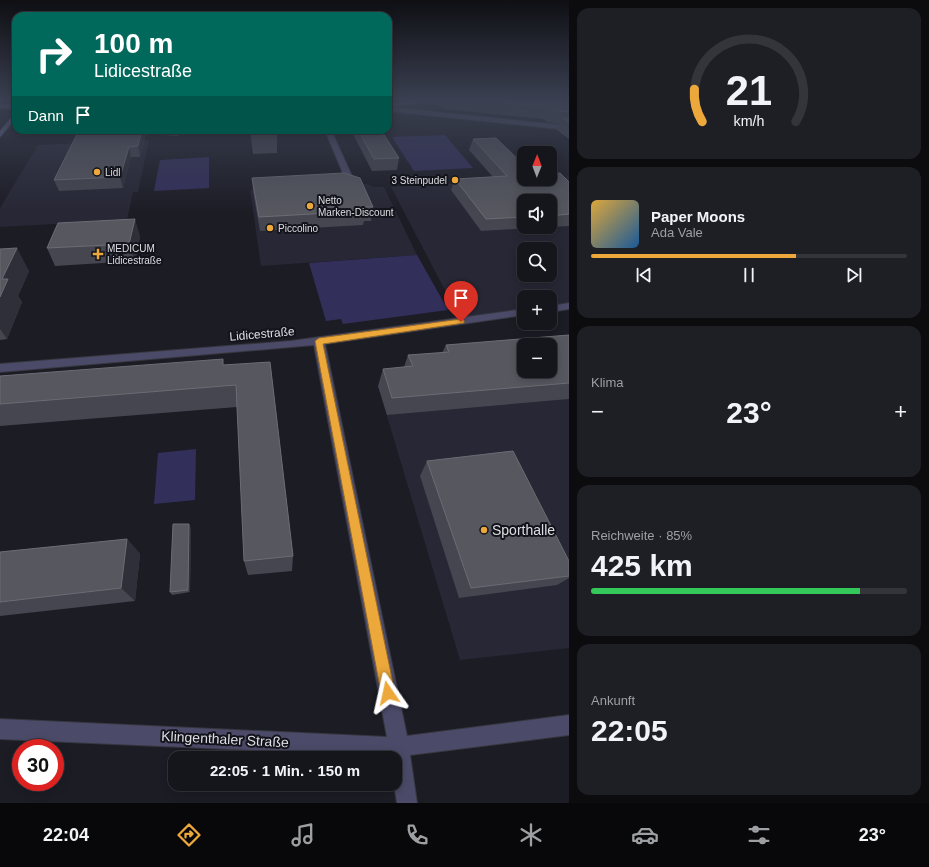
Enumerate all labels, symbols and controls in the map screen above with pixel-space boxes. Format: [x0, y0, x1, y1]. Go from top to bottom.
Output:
icon: right [28, 28, 80, 80]
text: 100 m [94, 28, 173, 59]
text: Lidicestraße [94, 61, 192, 81]
text: 21 [726, 66, 772, 113]
icon: arrive [72, 104, 94, 126]
text: Dann [28, 107, 64, 124]
text: km/h [734, 112, 765, 128]
north arrow [517, 146, 557, 186]
map controls [517, 146, 557, 378]
marker: Lidl [92, 167, 102, 177]
place label: Lidl [105, 167, 121, 178]
place label: 3 Steinpudel [391, 175, 447, 186]
marker: 3 Steinpudel [450, 175, 460, 185]
button: sound [517, 194, 557, 234]
place label: Netto Marken-Discount [318, 195, 394, 218]
marker: Netto Marken-Discount [305, 201, 315, 211]
text: Paper Moons [651, 208, 745, 225]
marker: Piccolino [265, 223, 275, 233]
place label: Piccolino [278, 223, 318, 234]
text: Ada Vale [651, 225, 703, 240]
button: search [517, 242, 557, 282]
place label: MEDICUM Lidicestraße [107, 243, 162, 266]
marker: MEDICUM Lidicestraße [92, 248, 104, 260]
icon: previous [633, 264, 655, 286]
icon: pause [738, 264, 760, 286]
icon: next [843, 264, 865, 286]
pin [444, 281, 478, 322]
icon: arrive [450, 287, 472, 309]
button: + [517, 290, 557, 330]
street label: Lidicestraße [229, 324, 295, 344]
button: − [517, 338, 557, 378]
text: Klima [591, 375, 624, 390]
text: 23° [726, 396, 772, 429]
text: − [591, 399, 604, 424]
text: + [894, 399, 907, 424]
place label: Sporthalle [492, 522, 555, 538]
marker: Sporthalle [479, 525, 489, 535]
text: Reichweite · 85% [591, 528, 692, 543]
text: 425 km [591, 549, 693, 582]
position arrow [367, 672, 409, 714]
text: Ankunft [591, 693, 635, 708]
text: 22:05 [591, 714, 668, 747]
street label: Klingenthaler Straße [161, 728, 289, 750]
speed limit sign: 30 [12, 739, 64, 791]
text: 22:05 · 1 Min. · 150 m [210, 762, 360, 779]
icon: directions [175, 821, 203, 849]
icon: music [289, 821, 317, 849]
icon: phone [403, 821, 431, 849]
icon: climate [517, 821, 545, 849]
icon: car [631, 821, 659, 849]
icon: filters [745, 821, 773, 849]
text: 22:04 [43, 825, 89, 845]
text: 23° [859, 825, 886, 845]

